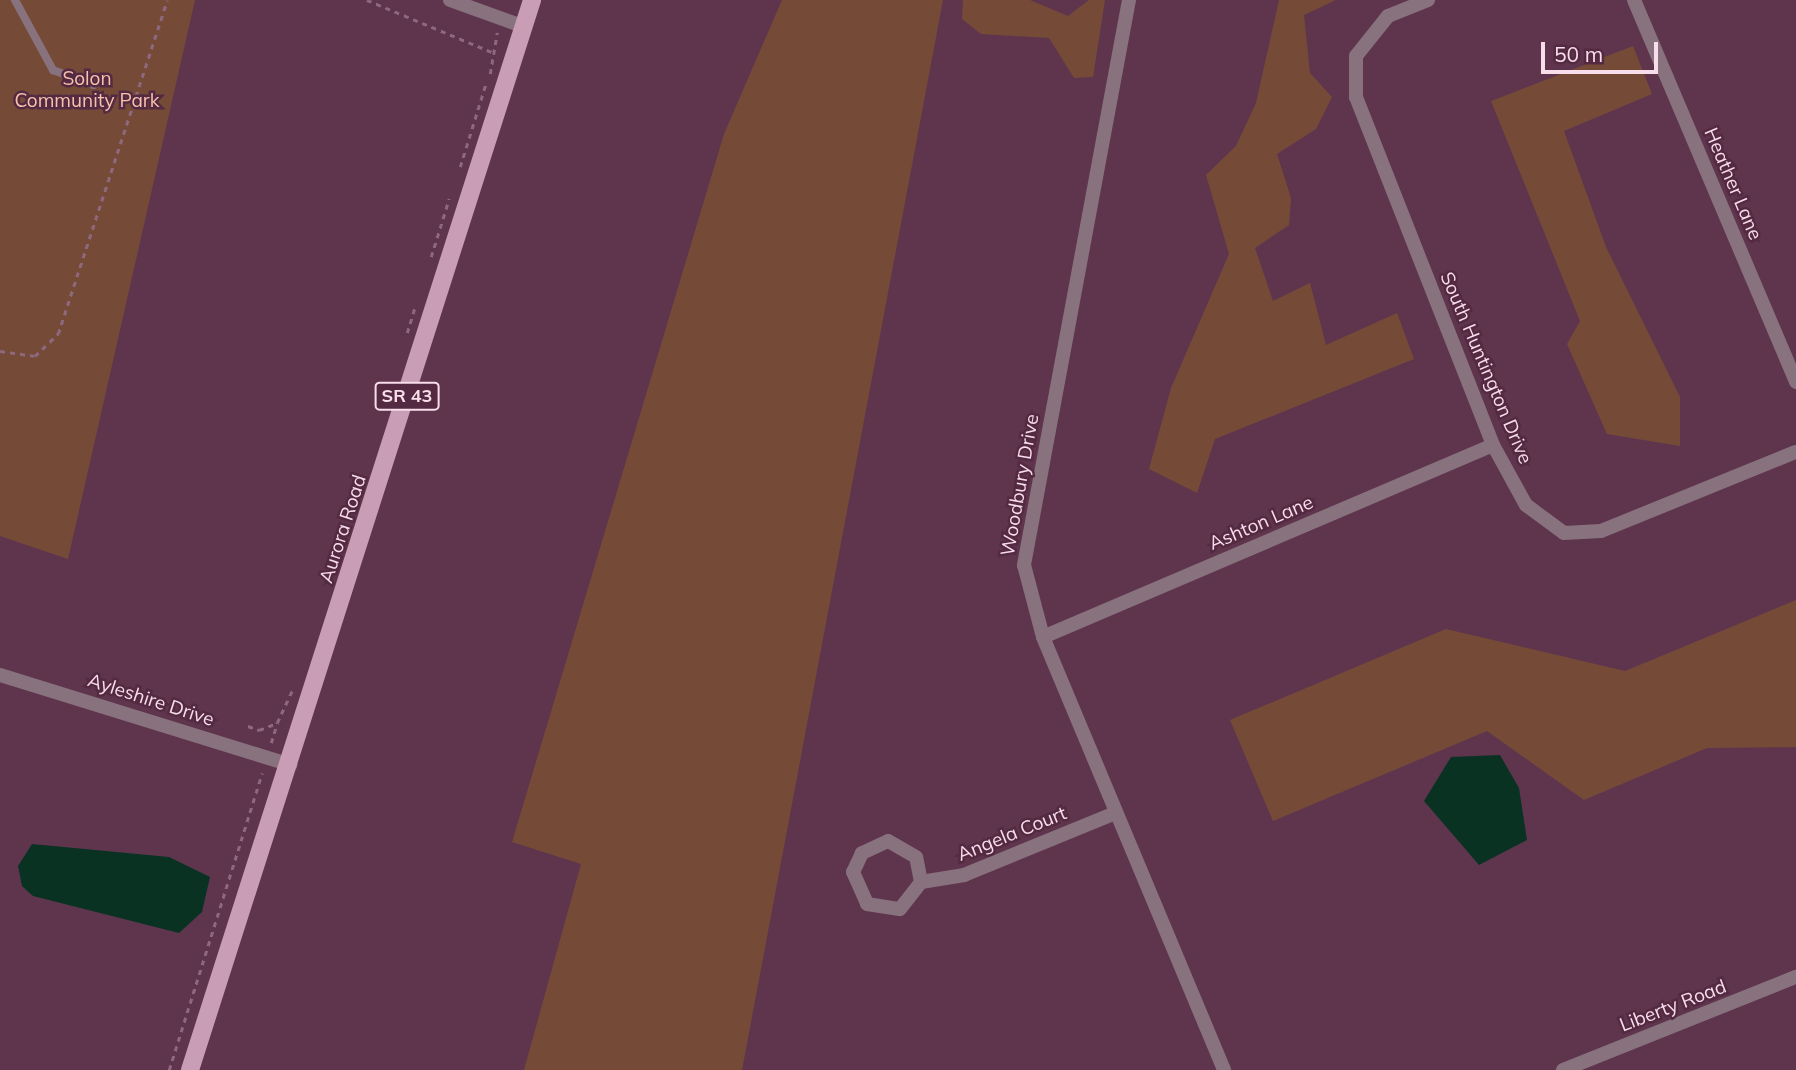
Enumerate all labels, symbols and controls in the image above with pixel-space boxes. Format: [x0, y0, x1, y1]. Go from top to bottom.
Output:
scale bar [1544, 28, 1661, 72]
text: 50 m [1554, 41, 1603, 67]
park label: Solon Community Park [15, 68, 159, 112]
street label: Heather Lane [1699, 125, 1767, 243]
street label: South Huntington Drive [1435, 269, 1537, 467]
road number: SR 43 [374, 382, 440, 410]
street label: Woodbury Drive [996, 412, 1044, 558]
street label: Aurora Road [315, 472, 371, 586]
street label: Ashton Lane [1205, 491, 1317, 555]
street label: Ayleshire Drive [85, 669, 217, 731]
street label: Angela Court [954, 802, 1070, 866]
street label: Liberty Road [1616, 975, 1730, 1037]

